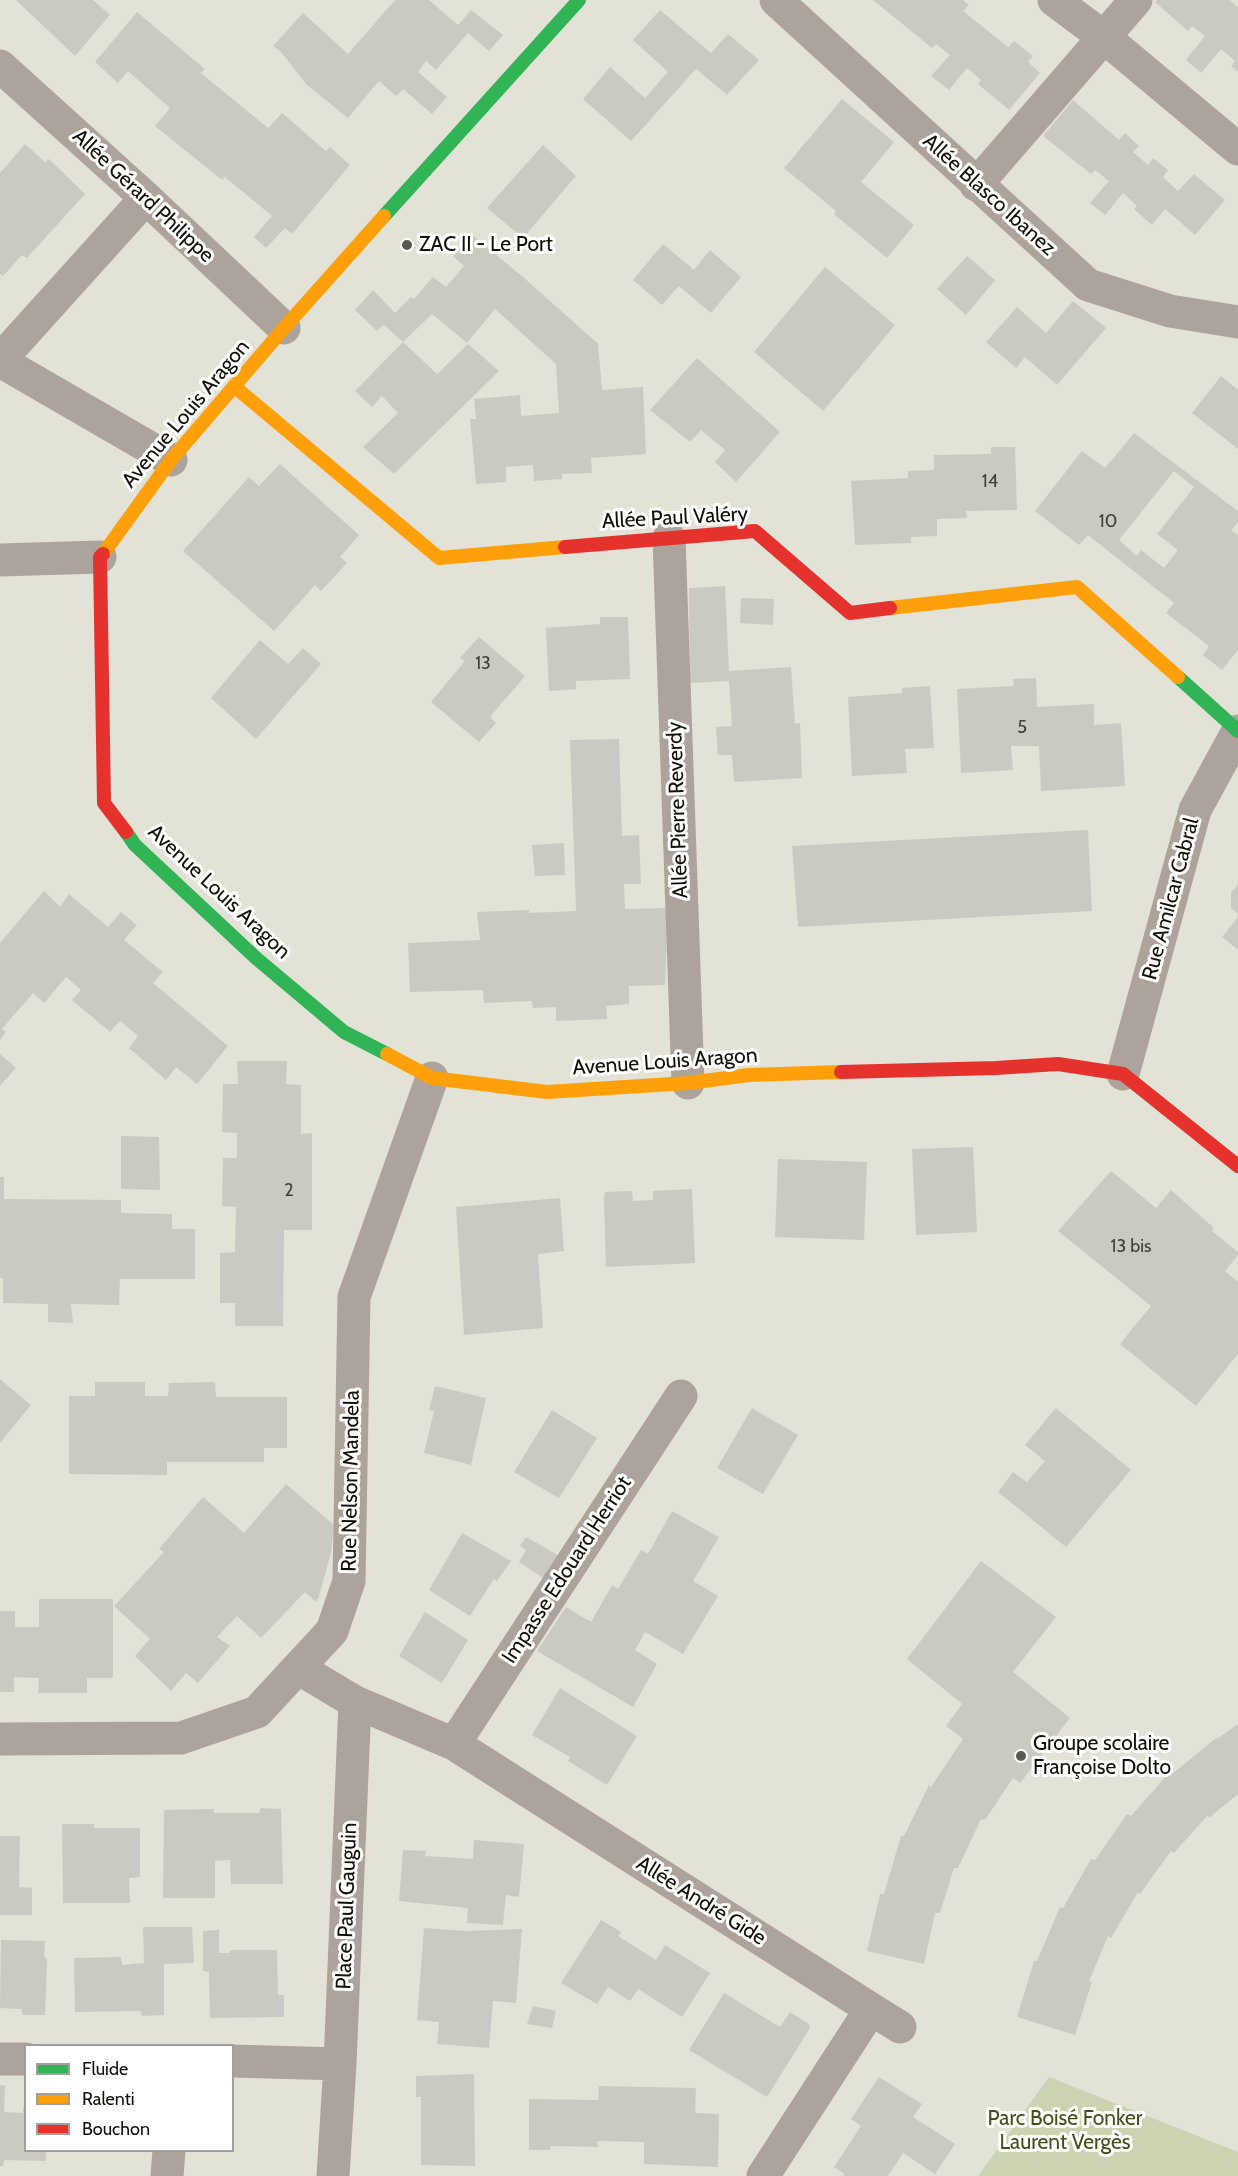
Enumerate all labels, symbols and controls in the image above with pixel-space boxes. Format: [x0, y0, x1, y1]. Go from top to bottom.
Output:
street label: Allée Gérard Philippe [67, 124, 219, 268]
street label: Allée Blasco Ibanez [917, 129, 1061, 261]
place label: ZAC II - Le Port [419, 232, 553, 258]
marker: ZAC II - Le Port [400, 238, 414, 252]
street label: Avenue Louis Aragon [117, 335, 255, 493]
house number: 14 [982, 471, 998, 493]
street label: Allée Paul Valéry [601, 502, 749, 534]
house number: 10 [1099, 511, 1117, 533]
house number: 13 [475, 653, 491, 675]
house number: 5 [1017, 717, 1027, 739]
street label: Allée Pierre Reverdy [662, 721, 694, 899]
street label: Rue Amilcar Cabral [1137, 815, 1205, 983]
street label: Avenue Louis Aragon [143, 820, 295, 964]
street label: Avenue Louis Aragon [572, 1043, 758, 1081]
house number: 2 [284, 1180, 294, 1202]
house number: 13 bis [1111, 1236, 1151, 1258]
street label: Rue Nelson Mandela [337, 1390, 365, 1572]
street label: Impasse Edouard Herriot [497, 1472, 637, 1668]
place label: Groupe scolaire Françoise Dolto [1033, 1731, 1171, 1781]
marker: Groupe scolaire Françoise Dolto [1014, 1749, 1028, 1763]
street label: Place Paul Gauguin [331, 1822, 363, 1990]
street label: Allée André Gide [632, 1851, 770, 1951]
legend [24, 2044, 234, 2152]
text: Fluide [82, 2058, 128, 2080]
text: Ralenti [82, 2088, 135, 2110]
park label: Parc Boisé Fonker Laurent Vergès [988, 2106, 1142, 2156]
text: Bouchon [82, 2118, 150, 2140]

